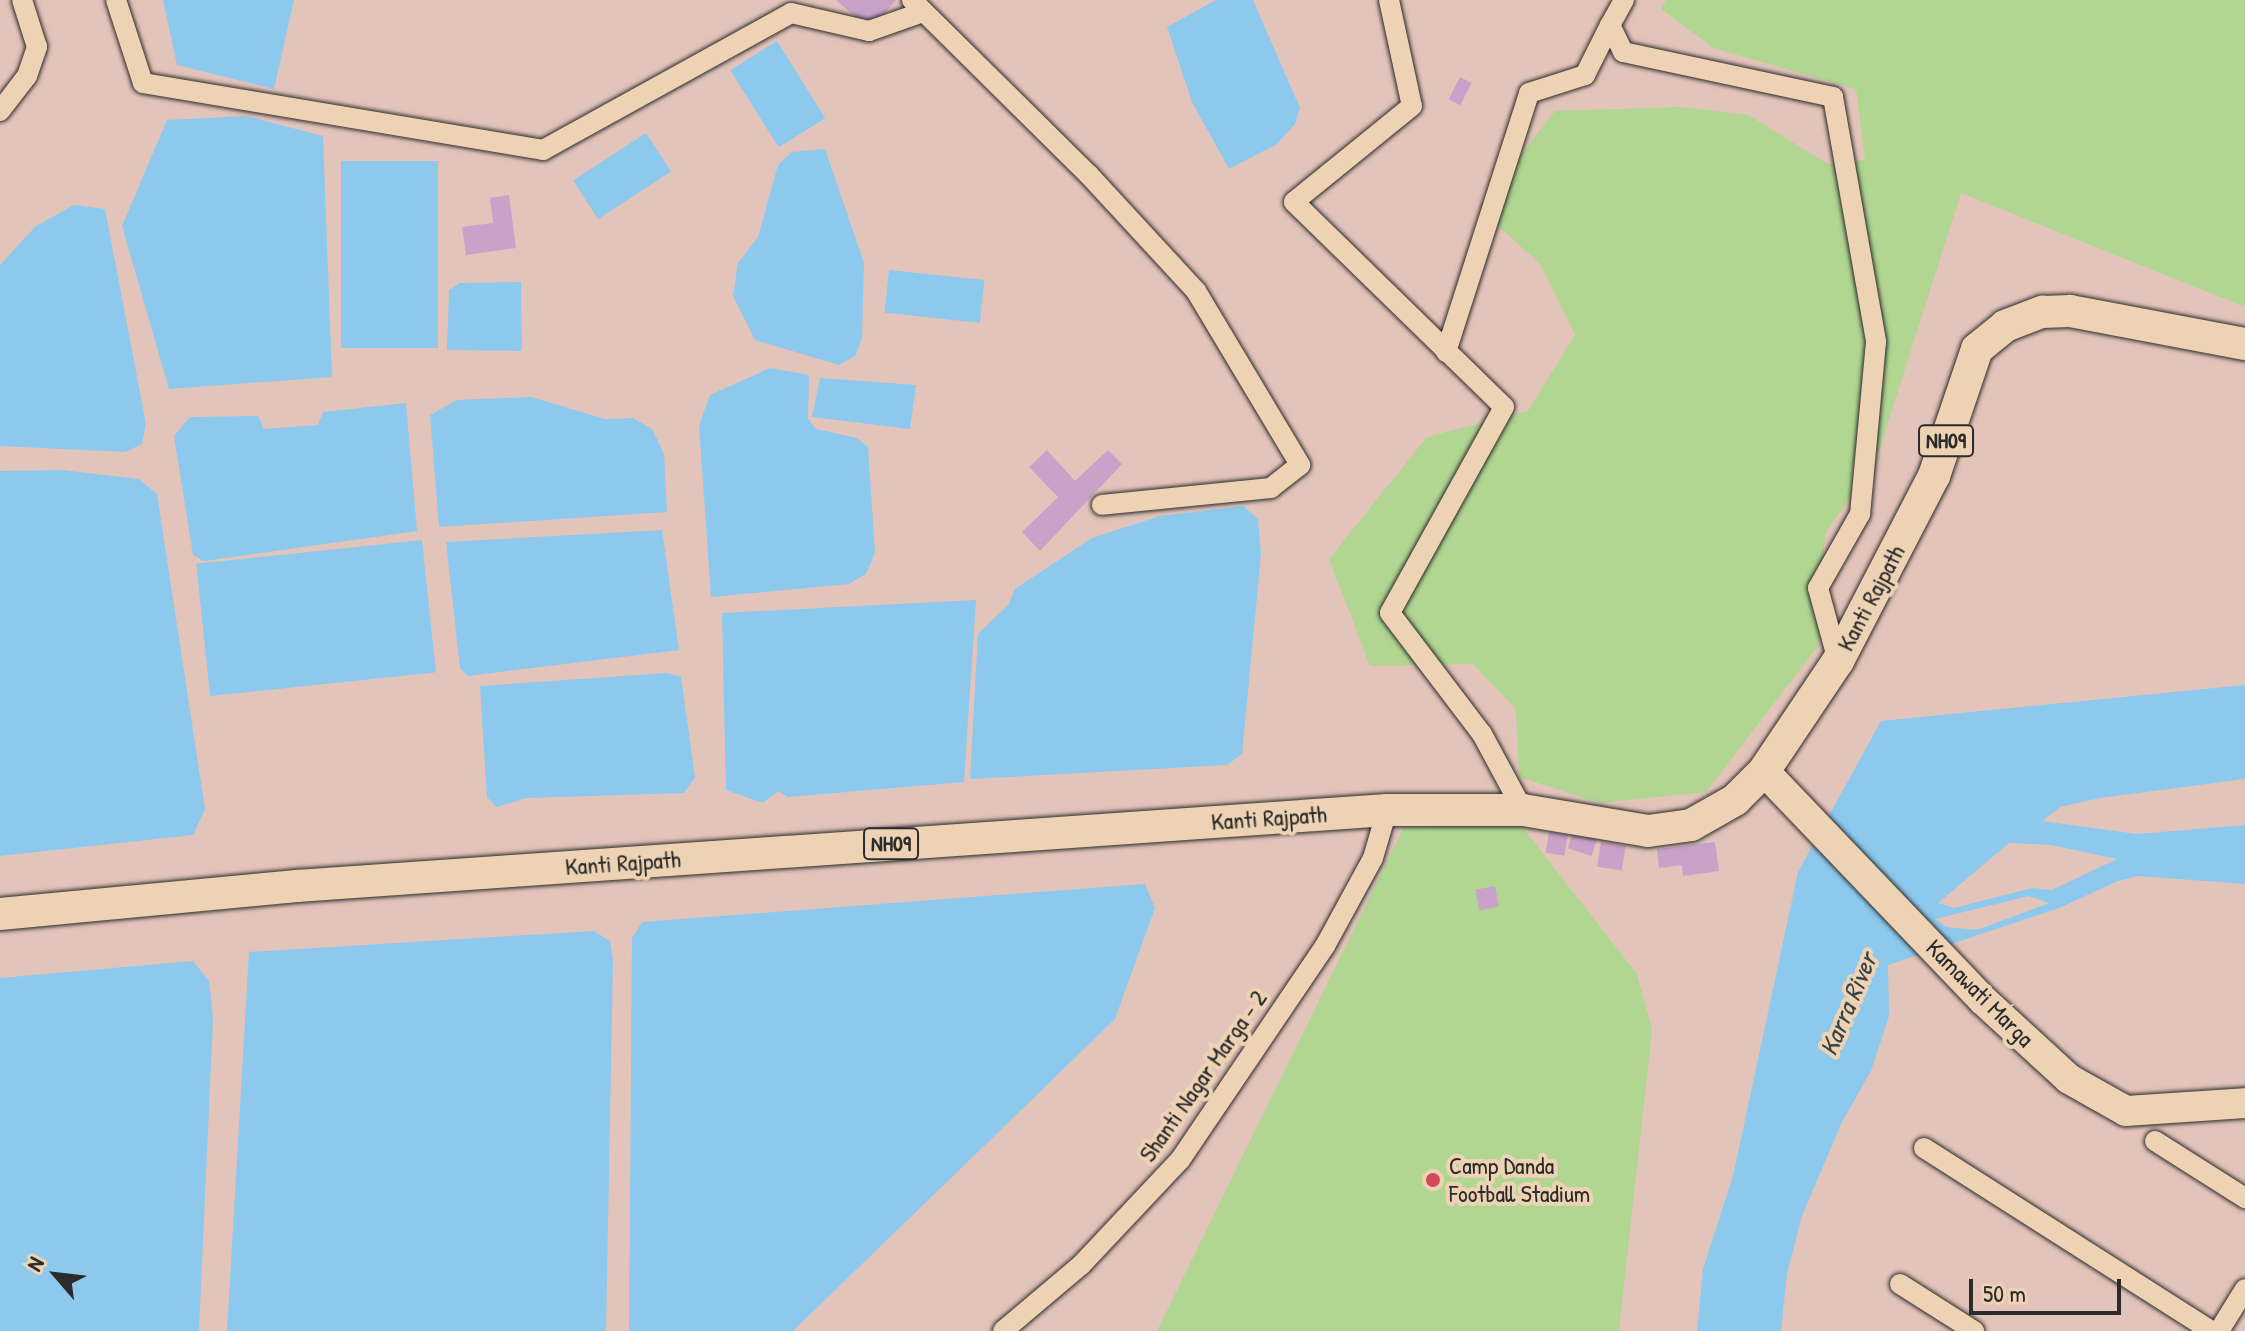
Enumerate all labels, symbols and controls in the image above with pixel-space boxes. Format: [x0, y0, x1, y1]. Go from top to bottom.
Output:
road number: NH09 [1918, 423, 1974, 459]
street label: Kanti Rajpath [1831, 540, 1911, 656]
street label: Kanti Rajpath [1210, 800, 1328, 836]
road number: NH09 [863, 826, 919, 862]
street label: Kanti Rajpath [564, 845, 682, 881]
street label: Kamawati Marga [1920, 933, 2040, 1053]
water label: Karra River [1812, 948, 1884, 1060]
street label: Shanti Nagar Marga - 2 [1133, 985, 1273, 1167]
place label: Camp Danda Football Stadium [1449, 1152, 1590, 1208]
marker: Camp Danda Football Stadium [1424, 1171, 1442, 1189]
north arrow [16, 1235, 96, 1315]
text: N [19, 1252, 51, 1276]
scale bar [1973, 1263, 2125, 1313]
text: 50 m [1983, 1277, 2026, 1309]

